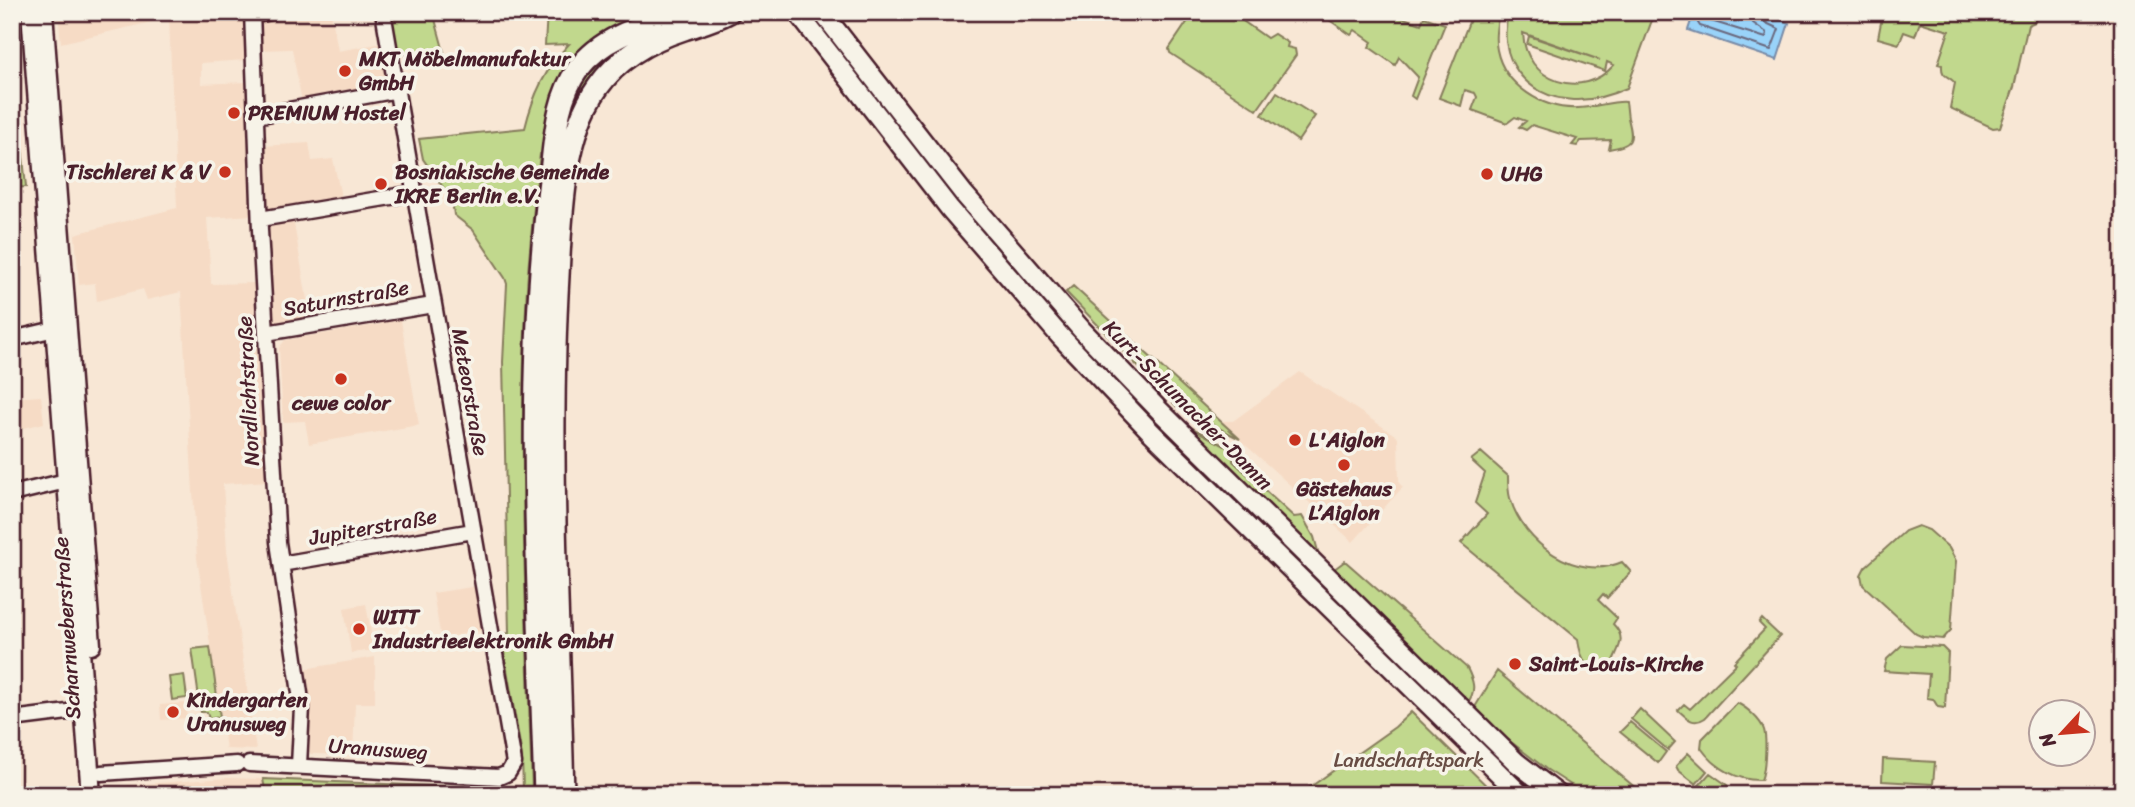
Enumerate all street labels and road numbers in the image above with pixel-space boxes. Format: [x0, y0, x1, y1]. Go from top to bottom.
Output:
street label: Saturnstraße [280, 268, 412, 328]
street label: Kurt-Schumacher-Damm [1093, 310, 1283, 500]
street label: Nordlichtstraße [225, 315, 271, 467]
street label: Meteorstraße [440, 325, 500, 459]
street label: Jupiterstraße [305, 497, 440, 557]
street label: Scharnweberstraße [42, 535, 92, 721]
street label: Uranusweg [327, 727, 429, 771]

